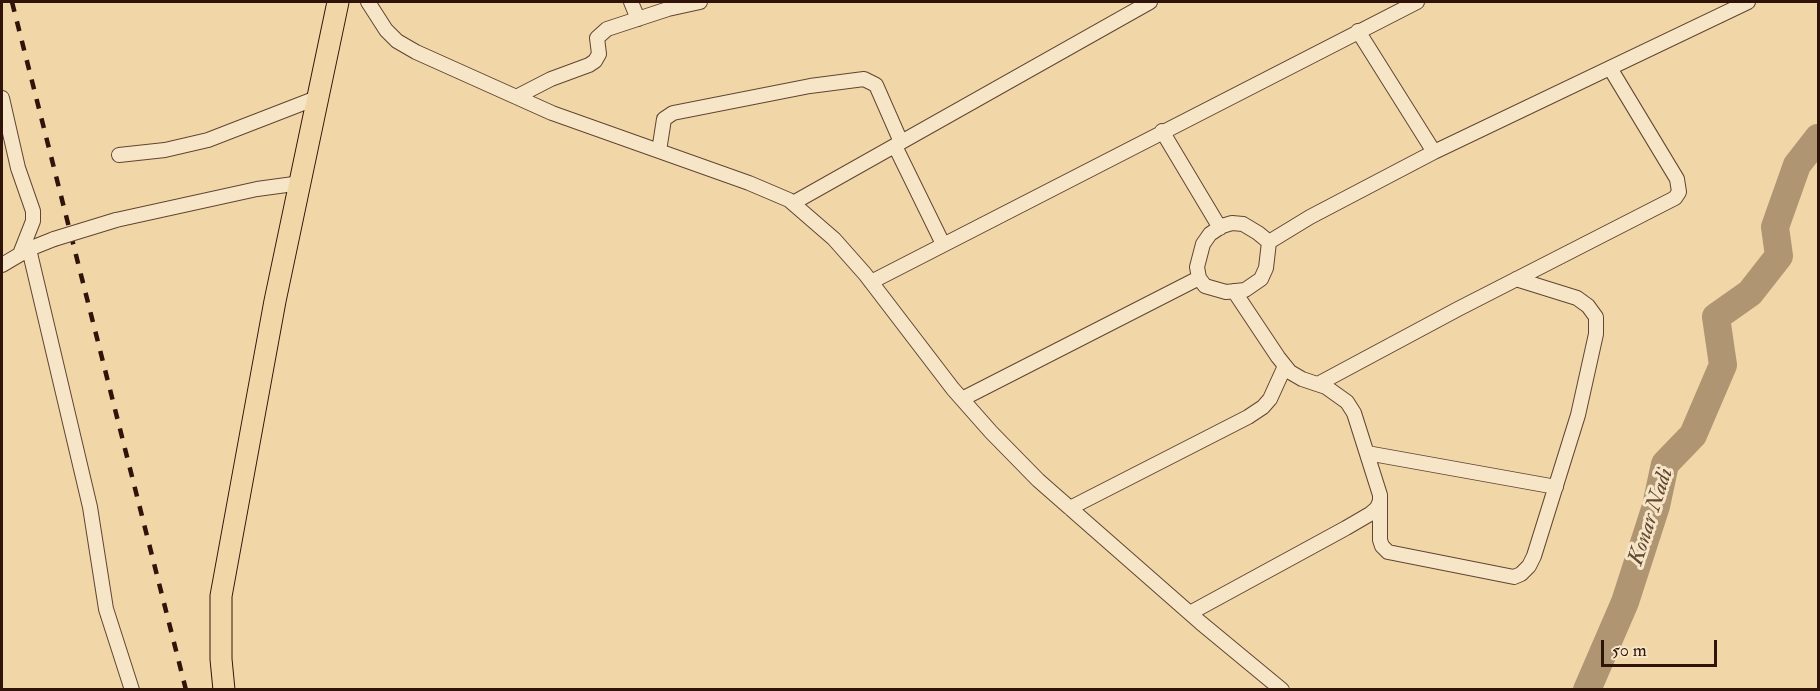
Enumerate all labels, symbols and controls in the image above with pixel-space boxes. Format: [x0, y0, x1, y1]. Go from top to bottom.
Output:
water label: Konar Nadi [1624, 465, 1680, 569]
scale bar [1604, 628, 1720, 666]
text: 50 m [1612, 639, 1647, 662]

